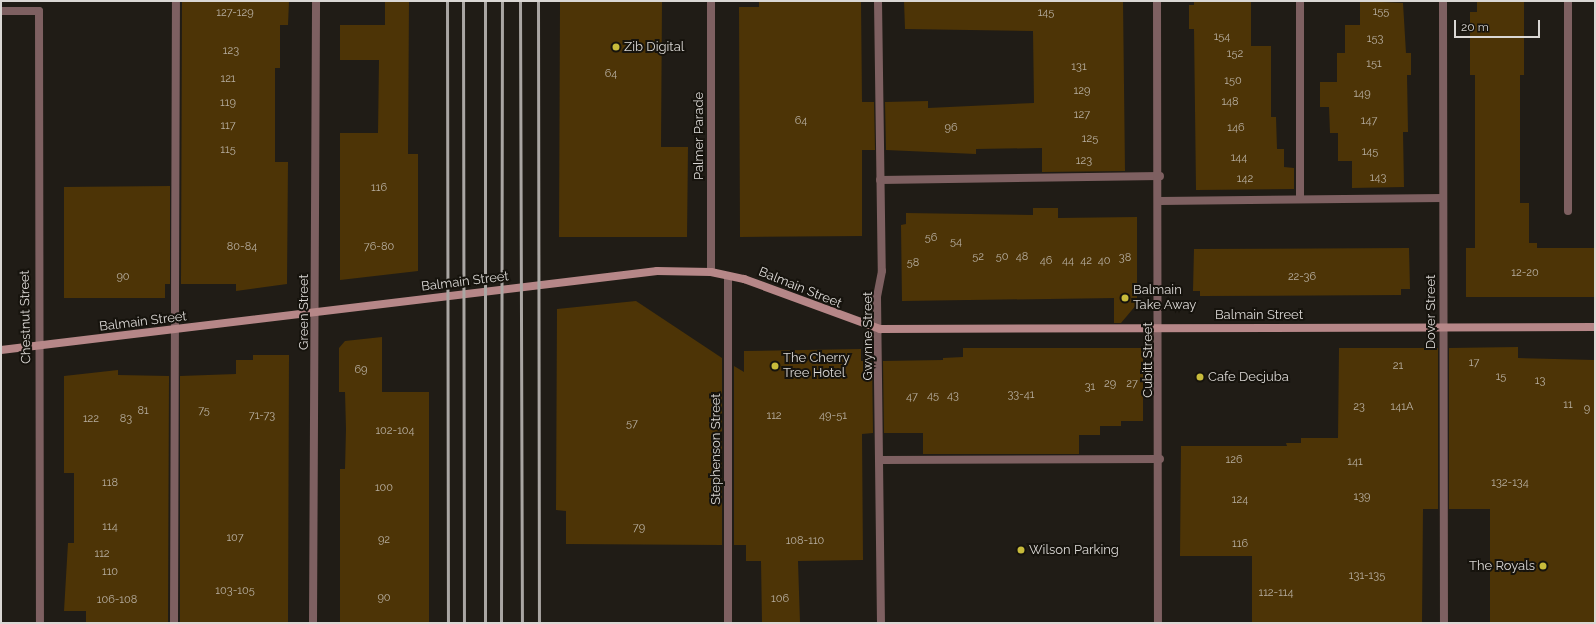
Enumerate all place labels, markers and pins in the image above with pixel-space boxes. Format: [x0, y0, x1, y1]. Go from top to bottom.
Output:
place label: Zib Digital [624, 39, 684, 55]
marker: Zib Digital [611, 42, 621, 52]
place label: Balmain Take Away [1133, 283, 1197, 314]
marker: Balmain Take Away [1120, 293, 1130, 303]
place label: The Cherry Tree Hotel [783, 351, 850, 382]
marker: The Cherry Tree Hotel [770, 361, 780, 371]
place label: Cafe Decjuba [1208, 369, 1289, 385]
marker: Cafe Decjuba [1195, 372, 1205, 382]
place label: Wilson Parking [1029, 542, 1119, 558]
marker: Wilson Parking [1016, 545, 1026, 555]
place label: The Royals [1469, 558, 1535, 574]
marker: The Royals [1538, 561, 1548, 571]

